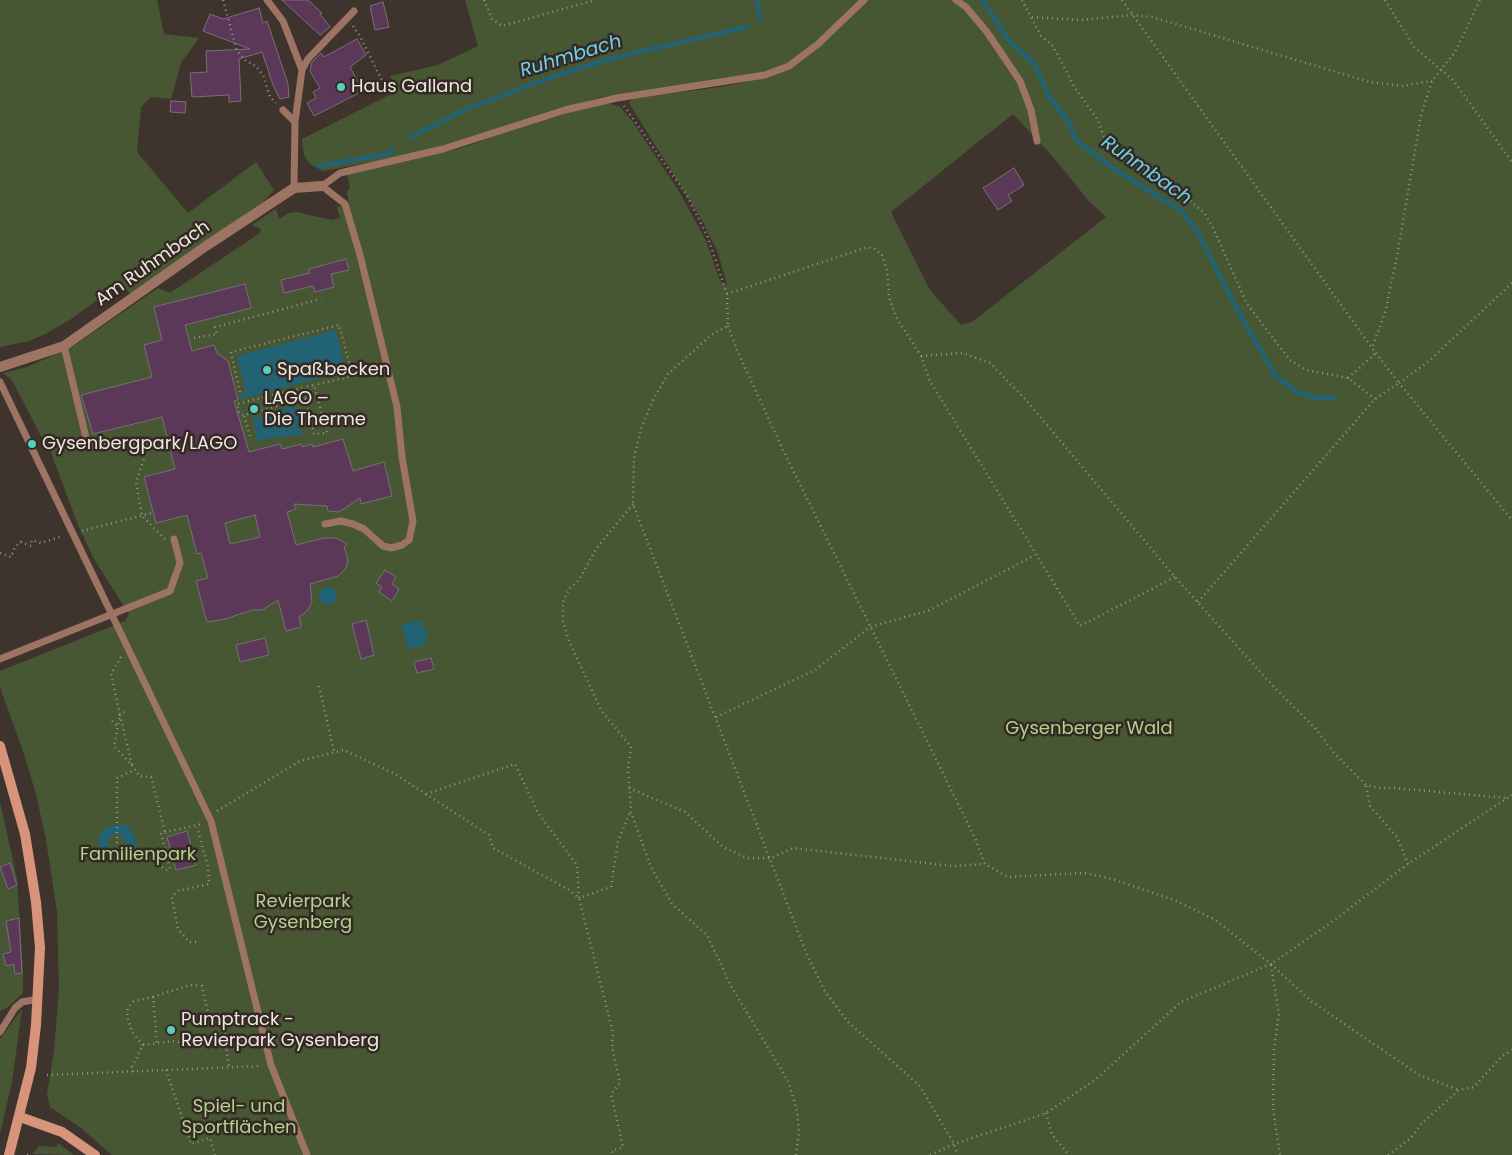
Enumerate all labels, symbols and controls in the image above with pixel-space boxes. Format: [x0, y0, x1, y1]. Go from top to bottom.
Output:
water label: Ruhmbach [518, 31, 624, 83]
place label: Haus Galland [351, 76, 472, 98]
marker: Haus Galland [335, 81, 347, 93]
water label: Ruhmbach [1097, 132, 1195, 210]
street label: Am Ruhmbach [92, 216, 214, 312]
place label: Spaßbecken [277, 359, 390, 381]
marker: Spaßbecken [261, 364, 273, 376]
place label: LAGO – Die Therme [264, 388, 366, 430]
marker: LAGO – Die Therme [248, 403, 260, 415]
place label: Gysenbergpark/LAGO [42, 433, 237, 455]
marker: Gysenbergpark/LAGO [26, 438, 38, 450]
park label: Gysenberger Wald [1005, 718, 1173, 740]
park label: Familienpark [80, 844, 196, 866]
park label: Revierpark Gysenberg [254, 891, 352, 934]
place label: Pumptrack - Revierpark Gysenberg [181, 1009, 379, 1052]
marker: Pumptrack - Revierpark Gysenberg [165, 1024, 177, 1036]
park label: Spiel- und Sportflächen [181, 1096, 297, 1138]

